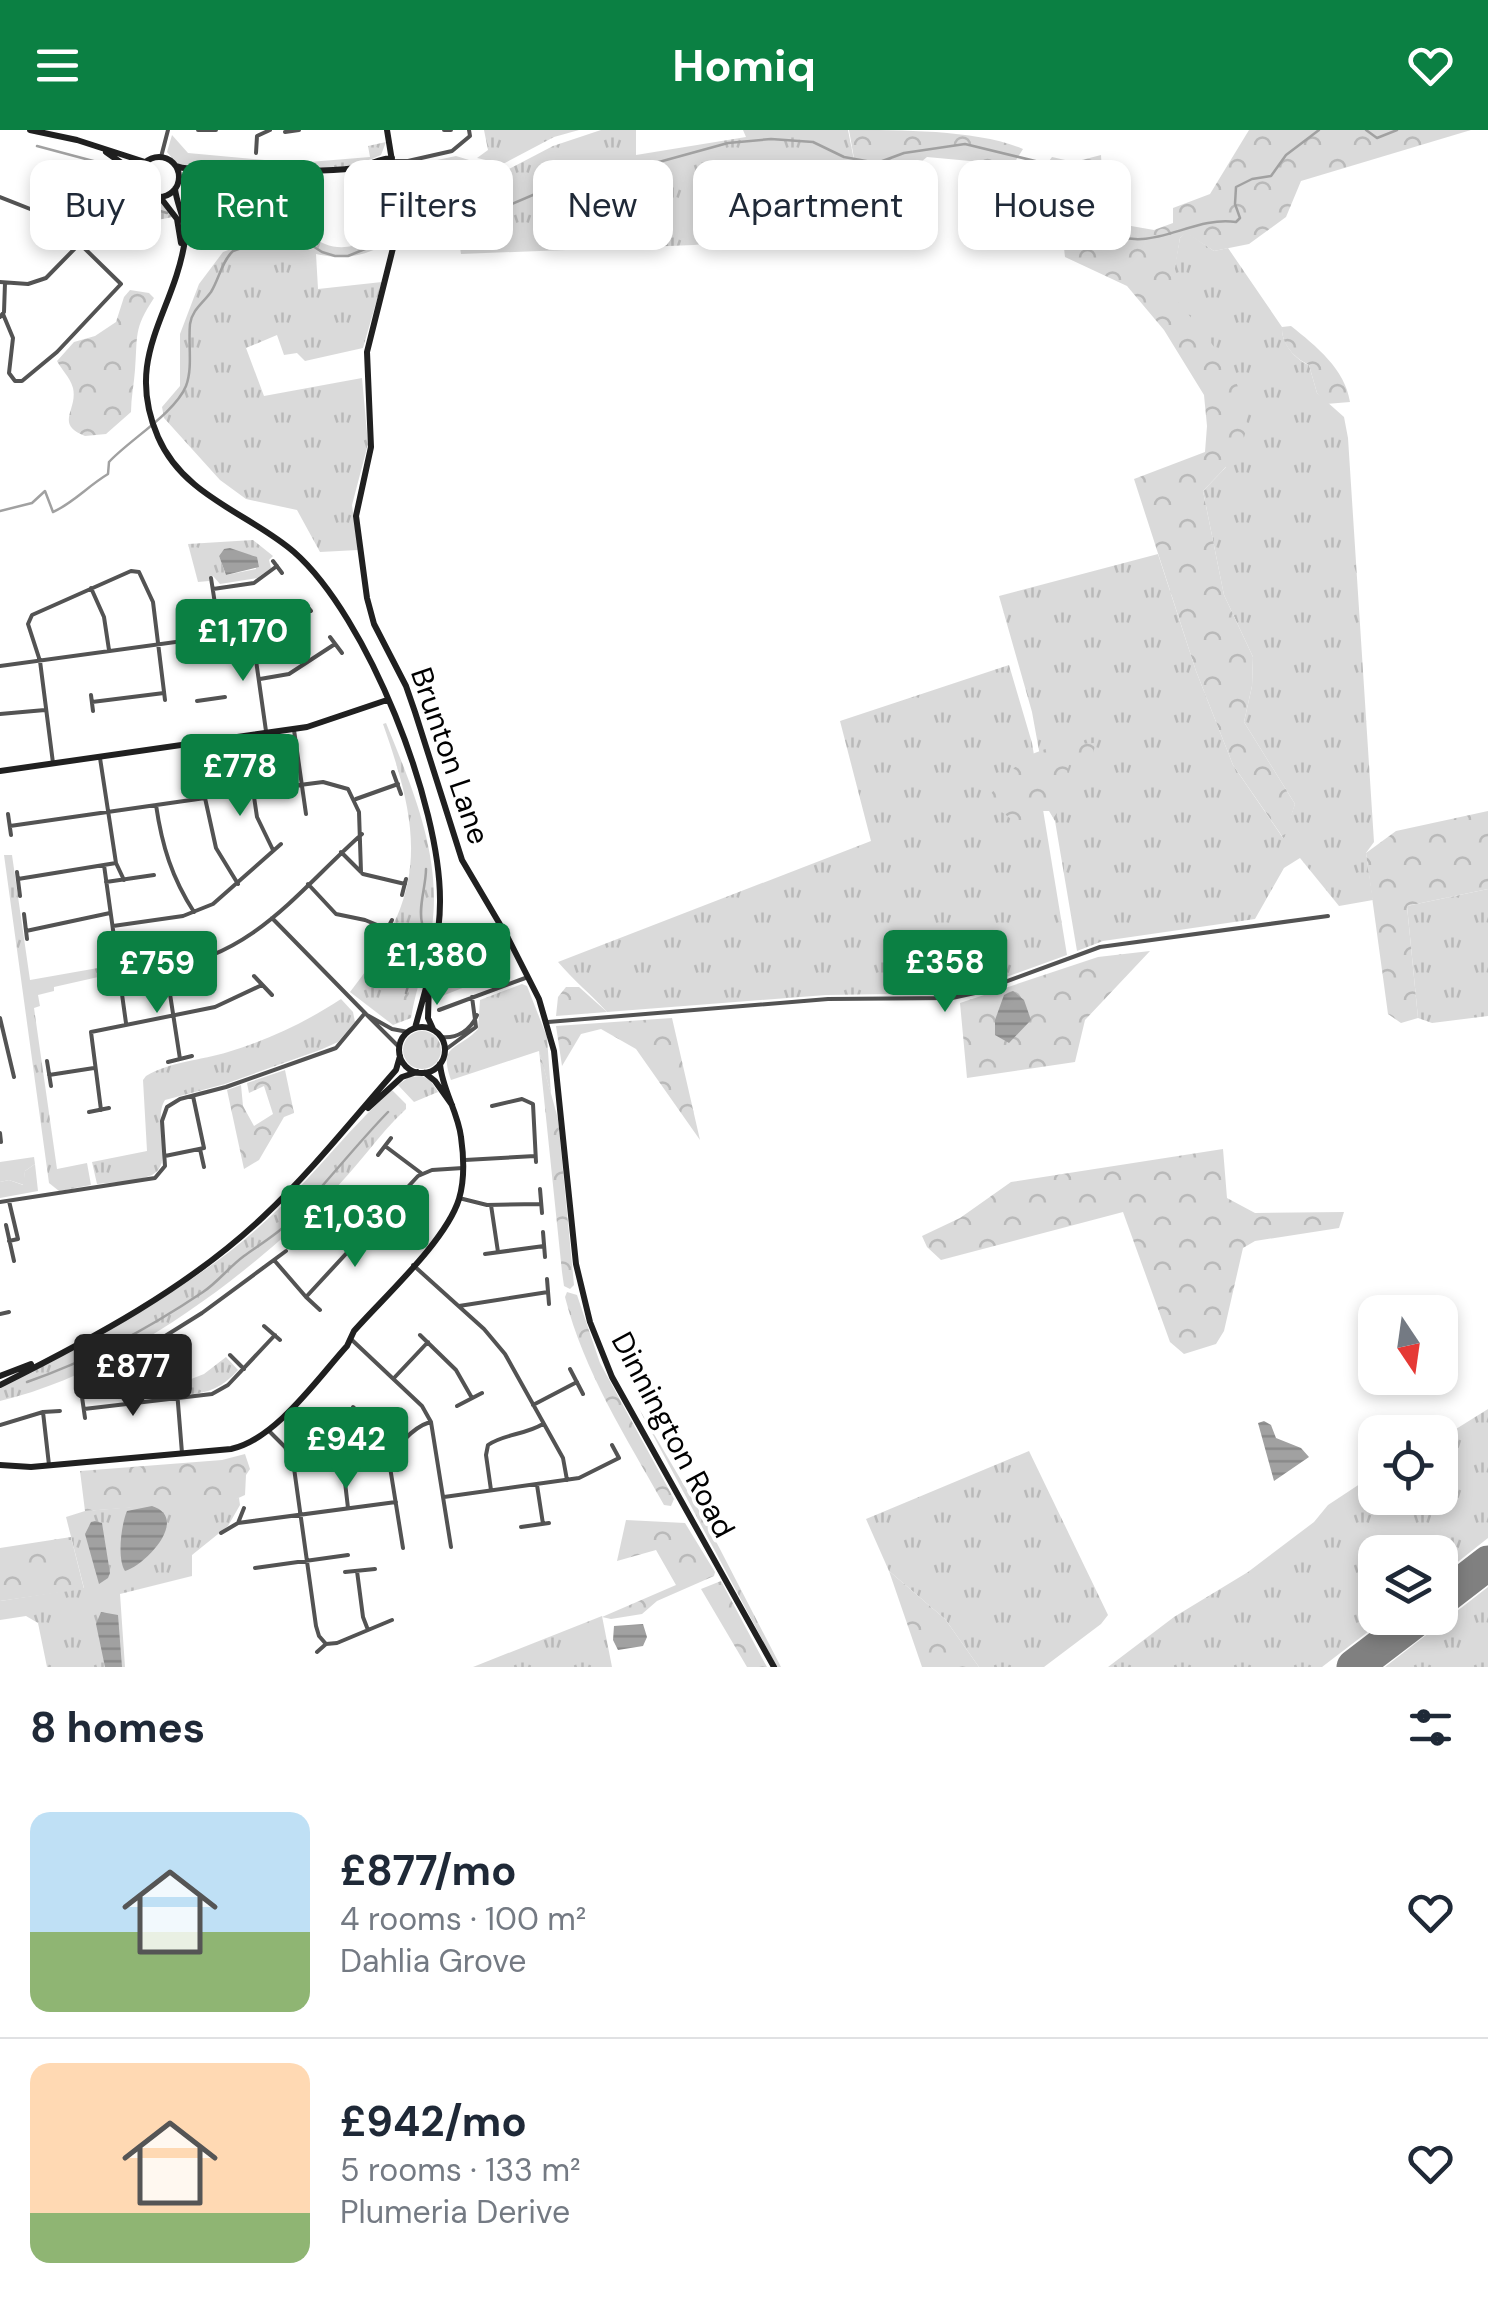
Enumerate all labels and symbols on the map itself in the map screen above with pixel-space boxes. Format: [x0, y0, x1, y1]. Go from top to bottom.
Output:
pin: £1,170 [162, 599, 324, 684]
street label: Brunton Lane [402, 662, 499, 849]
pin: £778 [181, 734, 299, 819]
pin: £1,380 [356, 923, 518, 1008]
pin: £358 [886, 930, 1004, 1015]
pin: £759 [98, 931, 216, 1016]
pin: £1,030 [274, 1185, 436, 1270]
north arrow [1358, 1295, 1458, 1395]
street label: Dinnington Road [603, 1325, 744, 1544]
pin: £877 [74, 1334, 192, 1419]
pin: £942 [287, 1407, 405, 1492]

